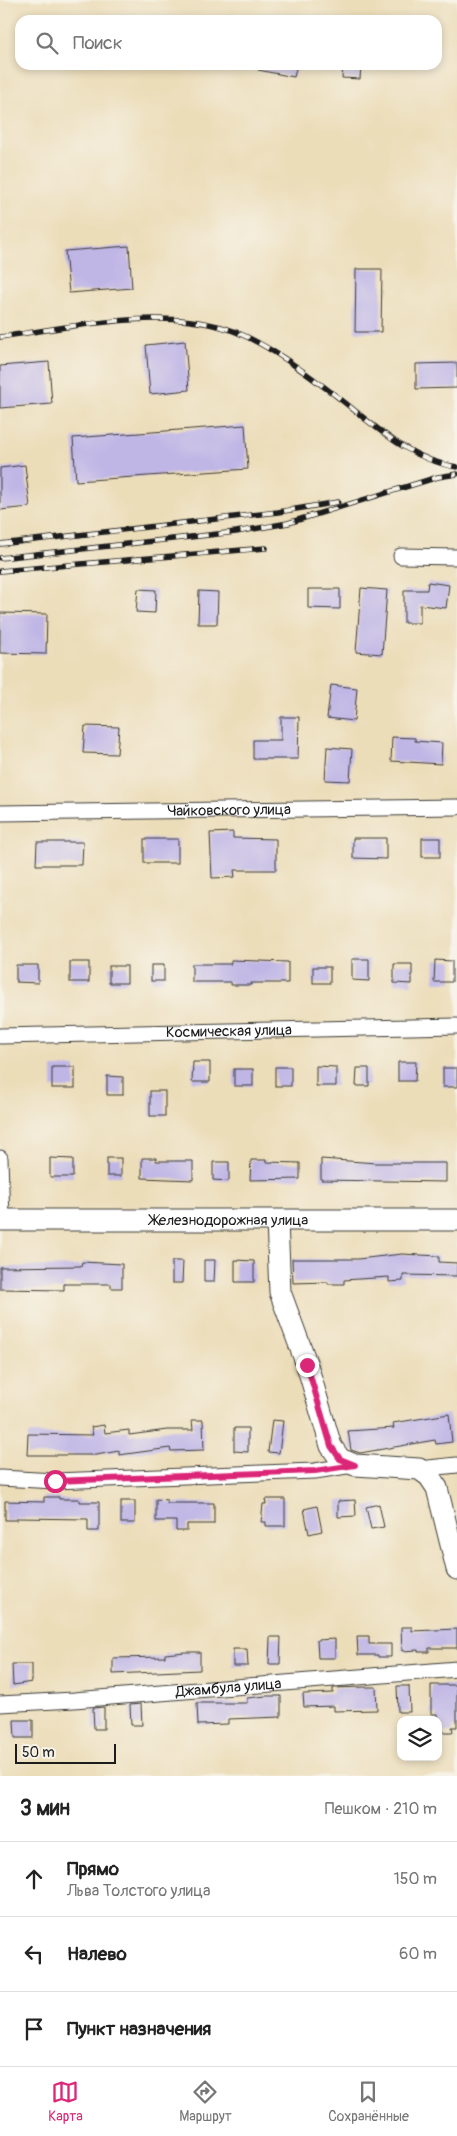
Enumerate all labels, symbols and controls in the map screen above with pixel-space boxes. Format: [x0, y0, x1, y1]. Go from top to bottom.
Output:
search box [15, 15, 442, 70]
icon: search [33, 29, 61, 57]
text: Поиск [73, 31, 123, 55]
street label: Чайковского улица [167, 800, 291, 820]
street label: Космическая улица [166, 1020, 292, 1042]
street label: Железнодорожная улица [148, 1211, 308, 1230]
route end [296, 1354, 319, 1377]
route start [44, 1470, 67, 1493]
street label: Джамбула улица [174, 1674, 282, 1701]
map controls [397, 1716, 442, 1761]
button: layers [397, 1716, 442, 1761]
scale bar [15, 1741, 116, 1764]
text: 50 m [22, 1744, 55, 1761]
text: 3 мин [20, 1795, 70, 1822]
text: Пешком · 210 m [325, 1799, 437, 1819]
text: Прямо [67, 1857, 119, 1881]
icon: ahead [20, 1865, 48, 1893]
text: 150 m [393, 1869, 437, 1889]
text: Льва Толстого улица [67, 1881, 210, 1901]
icon: left [20, 1940, 48, 1968]
text: Налево [67, 1942, 127, 1966]
text: 60 m [399, 1944, 437, 1964]
icon: arrive [20, 2015, 48, 2043]
text: Пункт назначения [67, 2017, 211, 2041]
tab: Карта [48, 2078, 83, 2125]
tab: Маршрут [179, 2078, 232, 2125]
tab: Сохранённые [328, 2078, 409, 2125]

